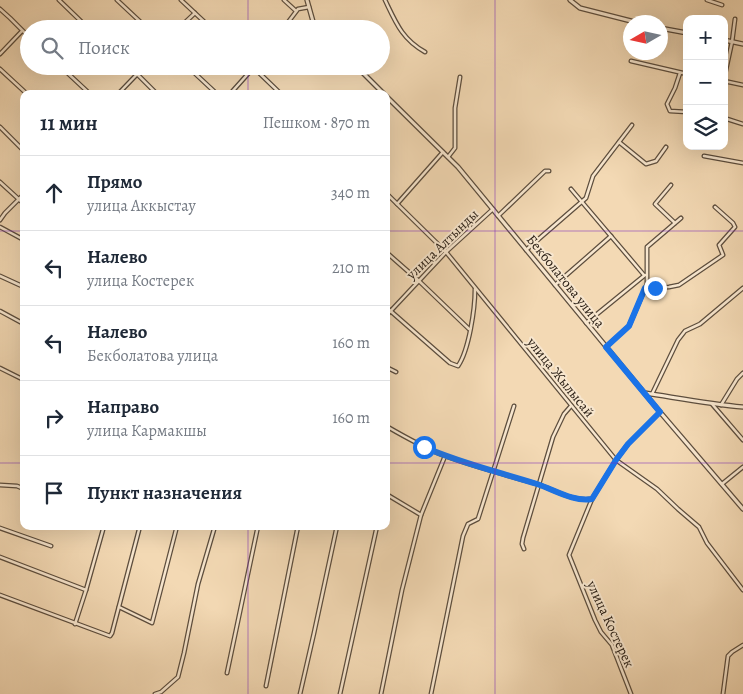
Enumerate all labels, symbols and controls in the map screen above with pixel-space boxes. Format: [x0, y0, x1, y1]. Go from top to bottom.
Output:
north arrow [623, 15, 668, 60]
map controls [683, 15, 728, 150]
button: + [683, 15, 728, 60]
search box [20, 20, 390, 75]
icon: search [38, 34, 66, 62]
text: Поиск [78, 35, 130, 61]
button: − [683, 60, 728, 105]
button: layers [683, 105, 728, 150]
text: 11 мин [40, 109, 98, 137]
text: Пешком · 870 m [263, 112, 370, 134]
text: Прямо [87, 169, 142, 195]
icon: ahead [40, 179, 68, 207]
text: 340 m [331, 182, 370, 204]
text: улица Аккыстау [87, 195, 196, 217]
street label: улица Алтынды [401, 205, 483, 284]
street label: Бекболатова улица [522, 231, 609, 332]
text: Налево [87, 244, 147, 270]
icon: left [40, 254, 68, 282]
text: 210 m [332, 257, 370, 279]
text: улица Костерек [87, 270, 194, 292]
route end [644, 277, 667, 300]
text: Налево [87, 319, 147, 345]
icon: left [40, 329, 68, 357]
text: 160 m [332, 332, 370, 354]
street label: улица Жылысай [522, 333, 599, 421]
text: Бекболатова улица [87, 345, 218, 367]
text: Направо [87, 394, 159, 420]
icon: right [40, 404, 68, 432]
text: 160 m [332, 407, 370, 429]
text: улица Кармакшы [87, 420, 207, 442]
route start [413, 436, 436, 459]
icon: arrive [40, 479, 68, 507]
text: Пункт назначения [87, 480, 242, 506]
street label: улица Костерек [582, 577, 639, 671]

